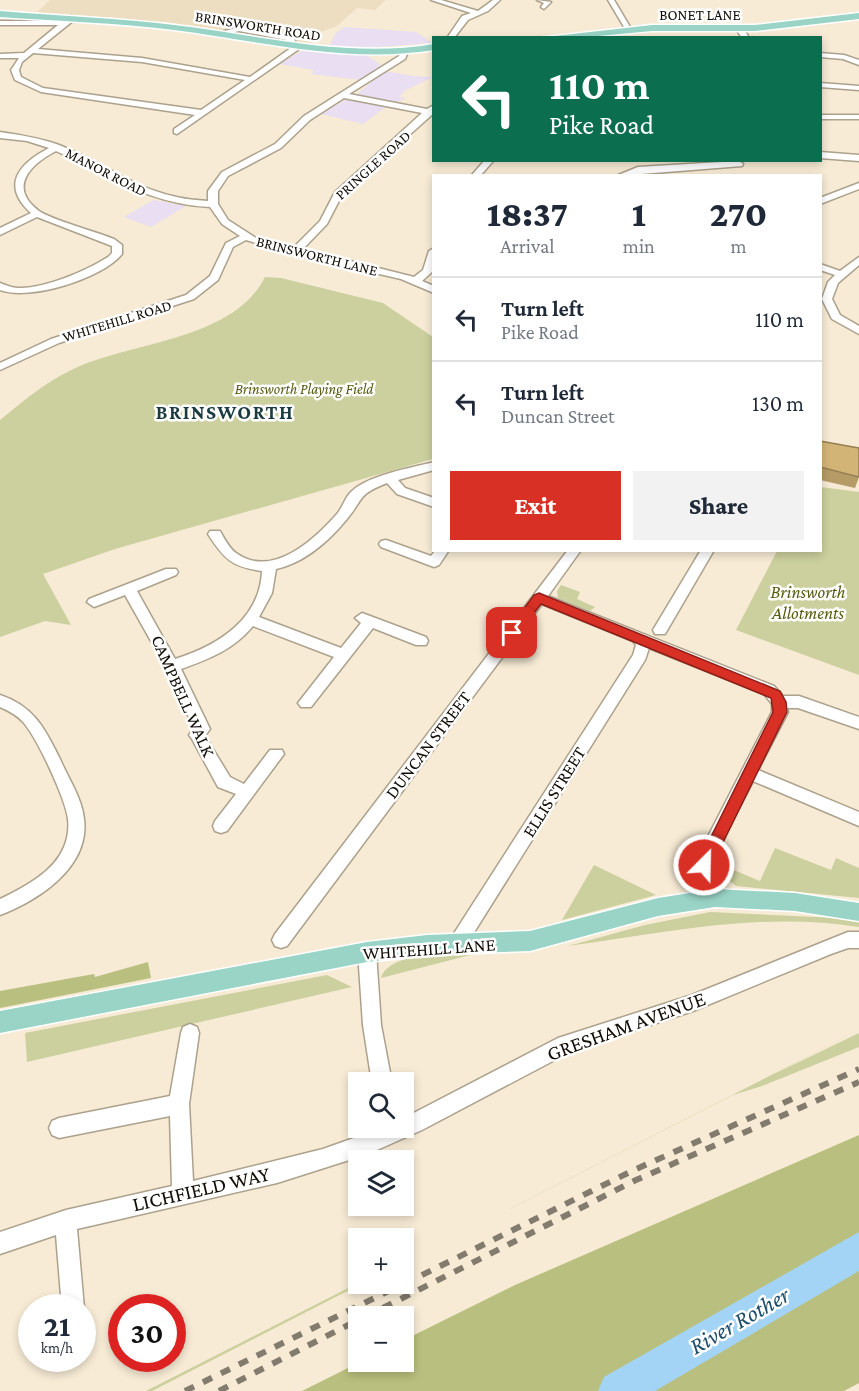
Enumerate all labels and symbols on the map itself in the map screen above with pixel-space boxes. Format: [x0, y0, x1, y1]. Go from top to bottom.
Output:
street label: BONET LANE [659, 7, 741, 23]
street label: BRINSWORTH ROAD [194, 8, 322, 44]
street label: PRINGLE ROAD [332, 127, 414, 203]
street label: MANOR ROAD [63, 145, 149, 199]
street label: BRINSWORTH LANE [255, 233, 379, 279]
street label: WHITEHILL ROAD [60, 297, 174, 345]
park label: Brinsworth Playing Field [235, 381, 374, 398]
district label: BRINSWORTH [156, 401, 294, 423]
park label: Brinsworth Allotments [770, 582, 846, 623]
pin [486, 607, 537, 658]
street label: CAMPBELL WALK [147, 632, 219, 761]
street label: DUNCAN STREET [381, 687, 475, 802]
street label: ELLIS STREET [518, 743, 590, 841]
position arrow [672, 833, 736, 897]
street label: WHITEHILL LANE [362, 934, 496, 964]
street label: GRESHAM AVENUE [543, 986, 709, 1066]
street label: LICHFIELD WAY [130, 1161, 273, 1216]
water label: River Rother [684, 1280, 794, 1359]
speed limit sign: 30 [108, 1294, 186, 1372]

